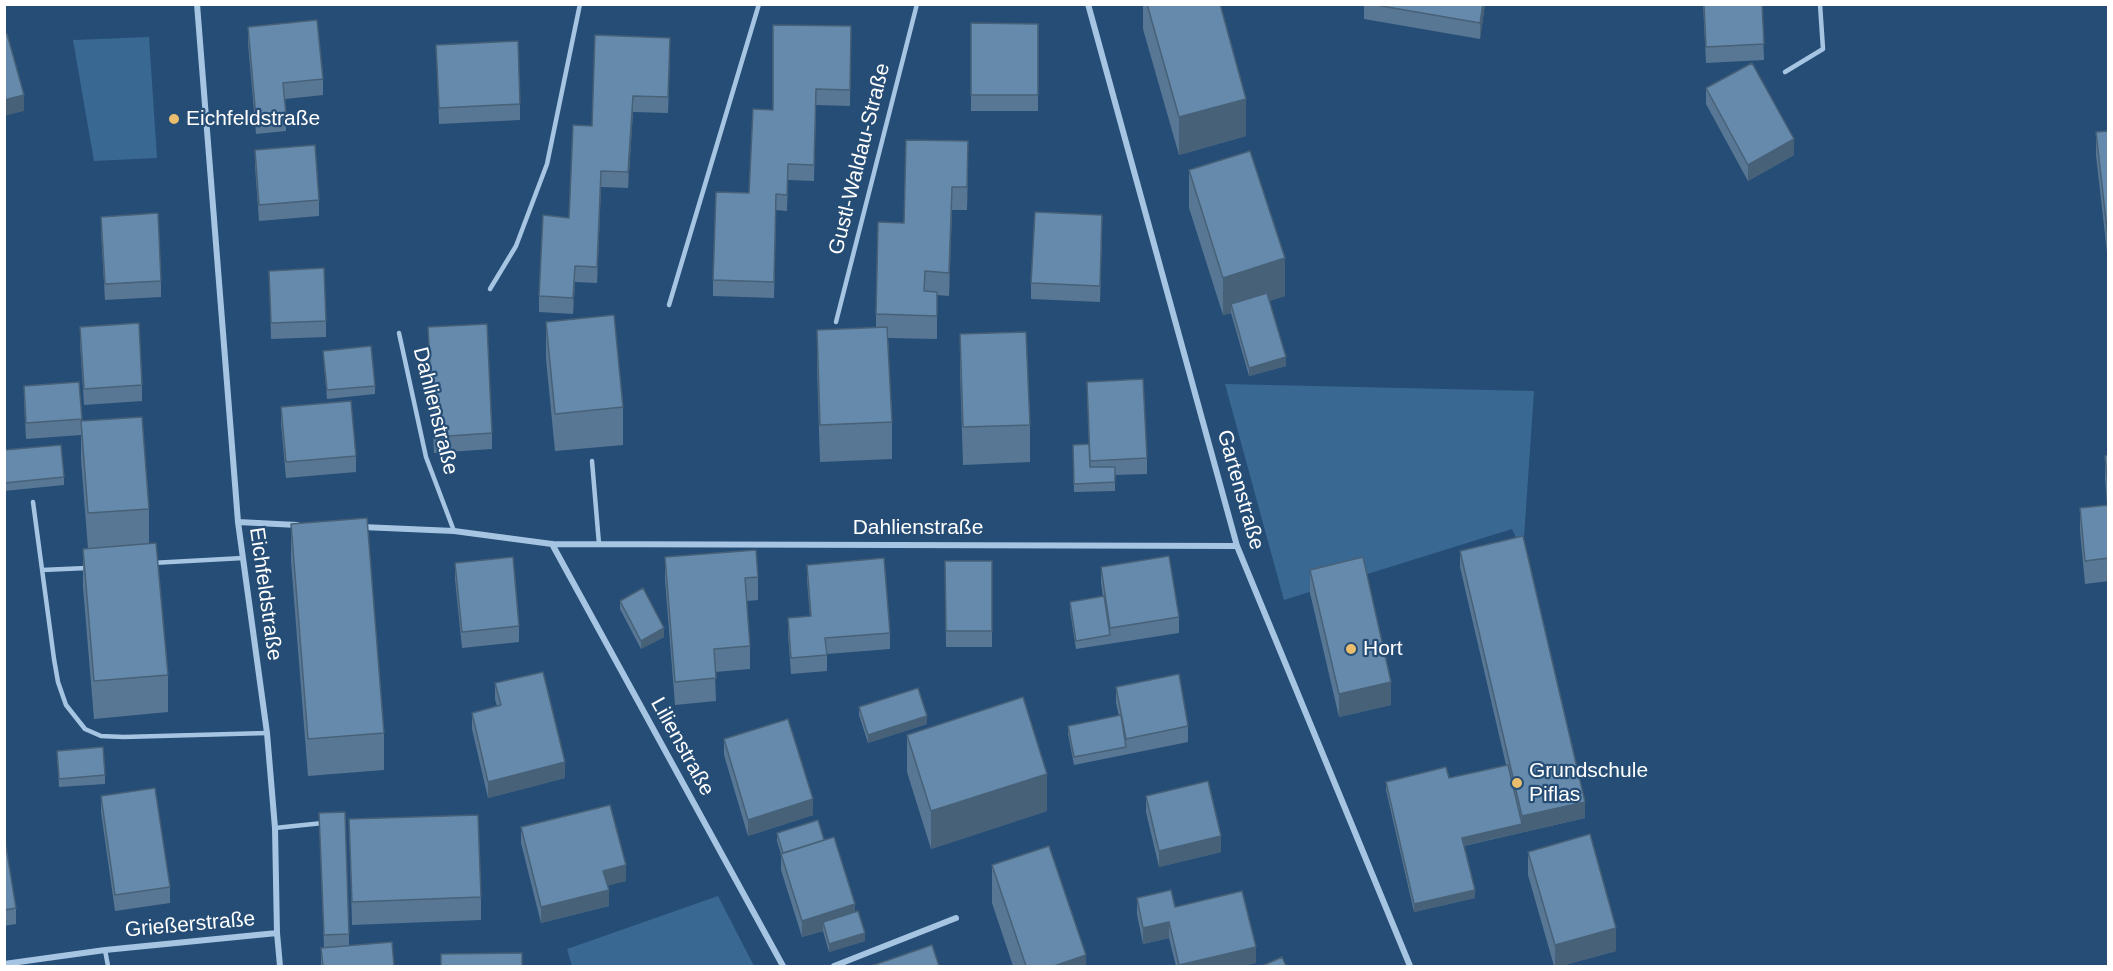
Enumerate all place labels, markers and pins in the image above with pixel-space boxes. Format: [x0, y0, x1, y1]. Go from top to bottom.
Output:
place label: Eichfeldstraße [186, 106, 320, 132]
marker: Eichfeldstraße [167, 112, 181, 126]
place label: Hort [1363, 636, 1403, 662]
marker: Hort [1344, 642, 1358, 656]
place label: Grundschule Piflas [1529, 758, 1648, 808]
marker: Grundschule Piflas [1510, 776, 1524, 790]

